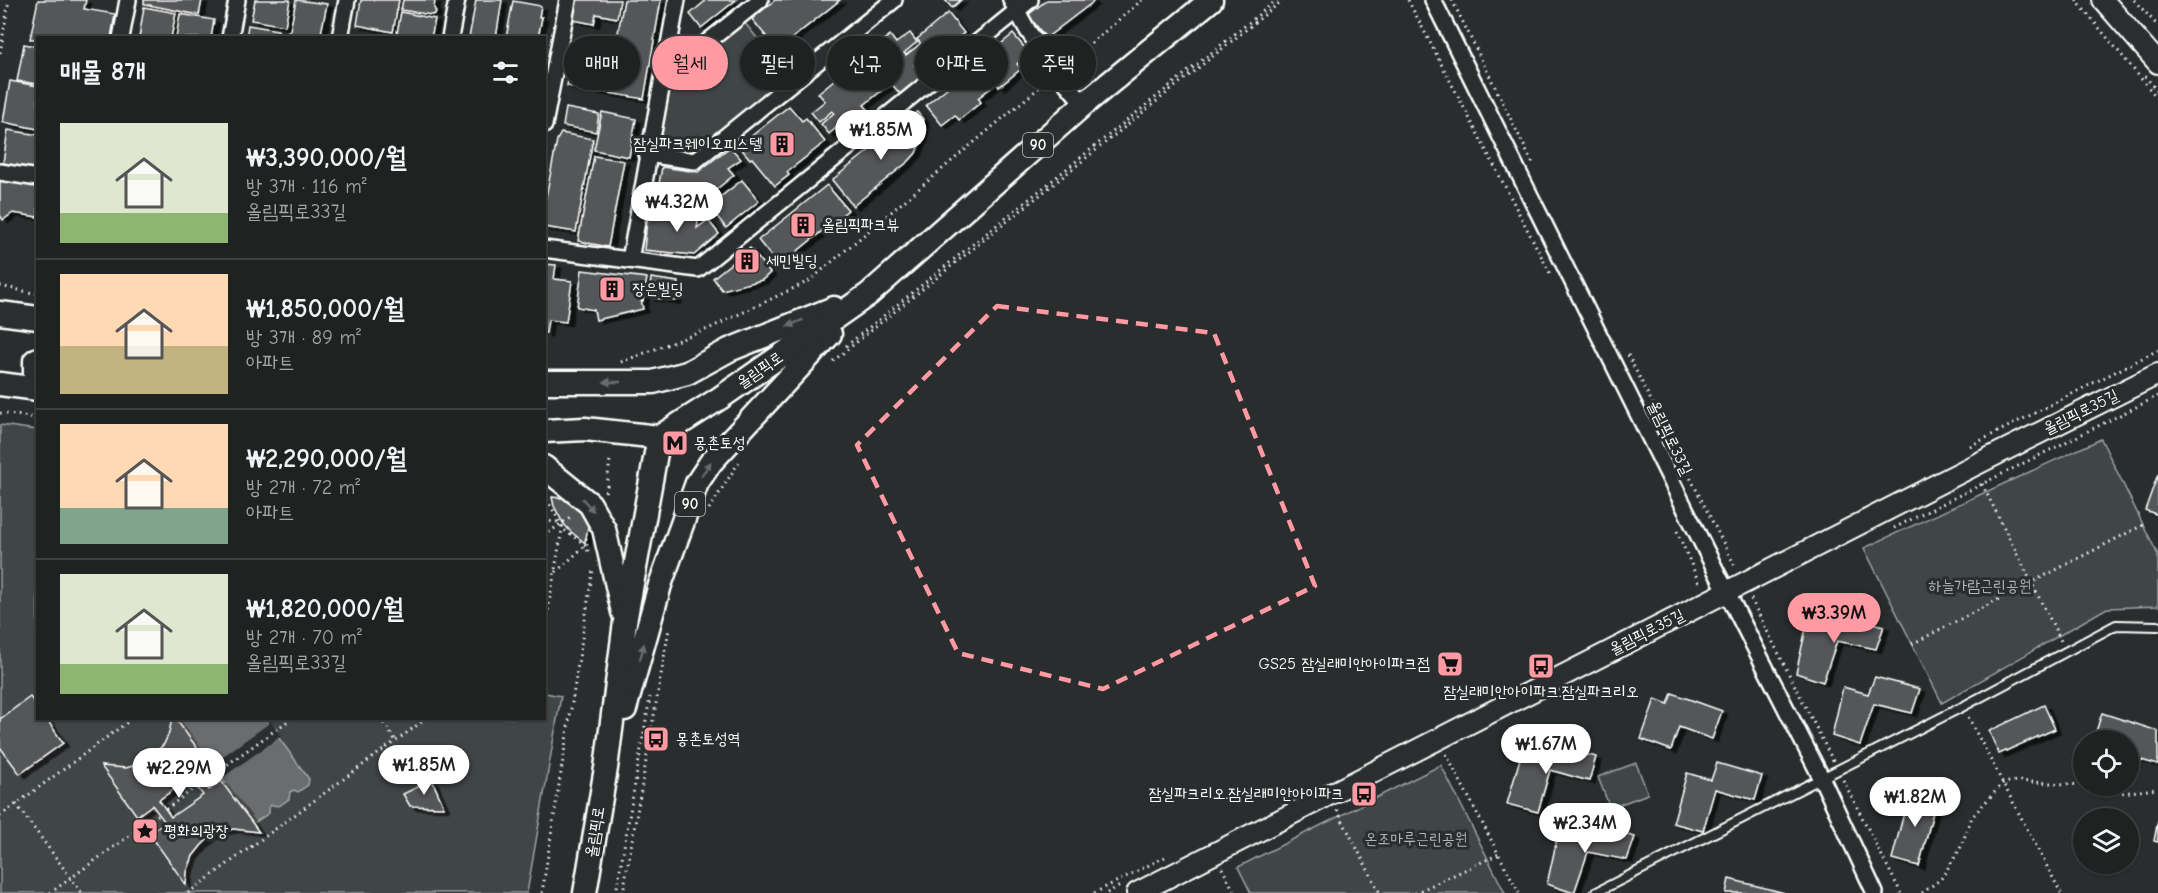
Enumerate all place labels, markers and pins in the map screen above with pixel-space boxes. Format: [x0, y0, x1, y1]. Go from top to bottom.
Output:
pin: ₩1.85M [832, 110, 930, 161]
building icon: 잠실파크웨이오피스텔 [767, 129, 797, 159]
place label: 잠실파크웨이오피스텔 [633, 135, 762, 153]
pin: ₩4.32M [628, 182, 726, 233]
building icon: 올림픽파크뷰 [788, 210, 818, 240]
place label: 올림픽파크뷰 [822, 216, 899, 234]
building icon: 세민빌딩 [732, 246, 762, 276]
place label: 세민빌딩 [766, 252, 818, 270]
building icon: 장은빌딩 [597, 274, 627, 304]
place label: 장은빌딩 [632, 280, 684, 298]
metro station icon: 몽촌토성 [660, 428, 690, 458]
place label: 몽촌토성 [694, 434, 746, 452]
pin: ₩3.39M [1785, 593, 1883, 644]
supermarket icon: GS25 잠실래미안아이파크점 [1435, 649, 1465, 679]
bus stop icon: 잠실래미안아이파크.잠실파크리오 [1526, 651, 1556, 681]
place label: GS25 잠실래미안아이파크점 [1259, 655, 1430, 673]
place label: 잠실래미안아이파크.잠실파크리오 [1443, 683, 1639, 701]
bus stop icon: 몽촌토성역 [641, 724, 671, 754]
pin: ₩1.67M [1497, 724, 1595, 775]
place label: 몽촌토성역 [676, 730, 740, 748]
pin: ₩1.85M [375, 745, 473, 796]
pin: ₩2.29M [130, 748, 228, 799]
pin: ₩1.82M [1866, 777, 1964, 828]
bus stop icon: 잠실파크리오.잠실래미안아이파크 [1349, 779, 1379, 809]
place label: 잠실파크리오.잠실래미안아이파크 [1148, 785, 1344, 803]
pin: ₩2.34M [1536, 803, 1634, 854]
place icon: 평화의광장 [130, 816, 160, 846]
place label: 평화의광장 [164, 822, 229, 840]

